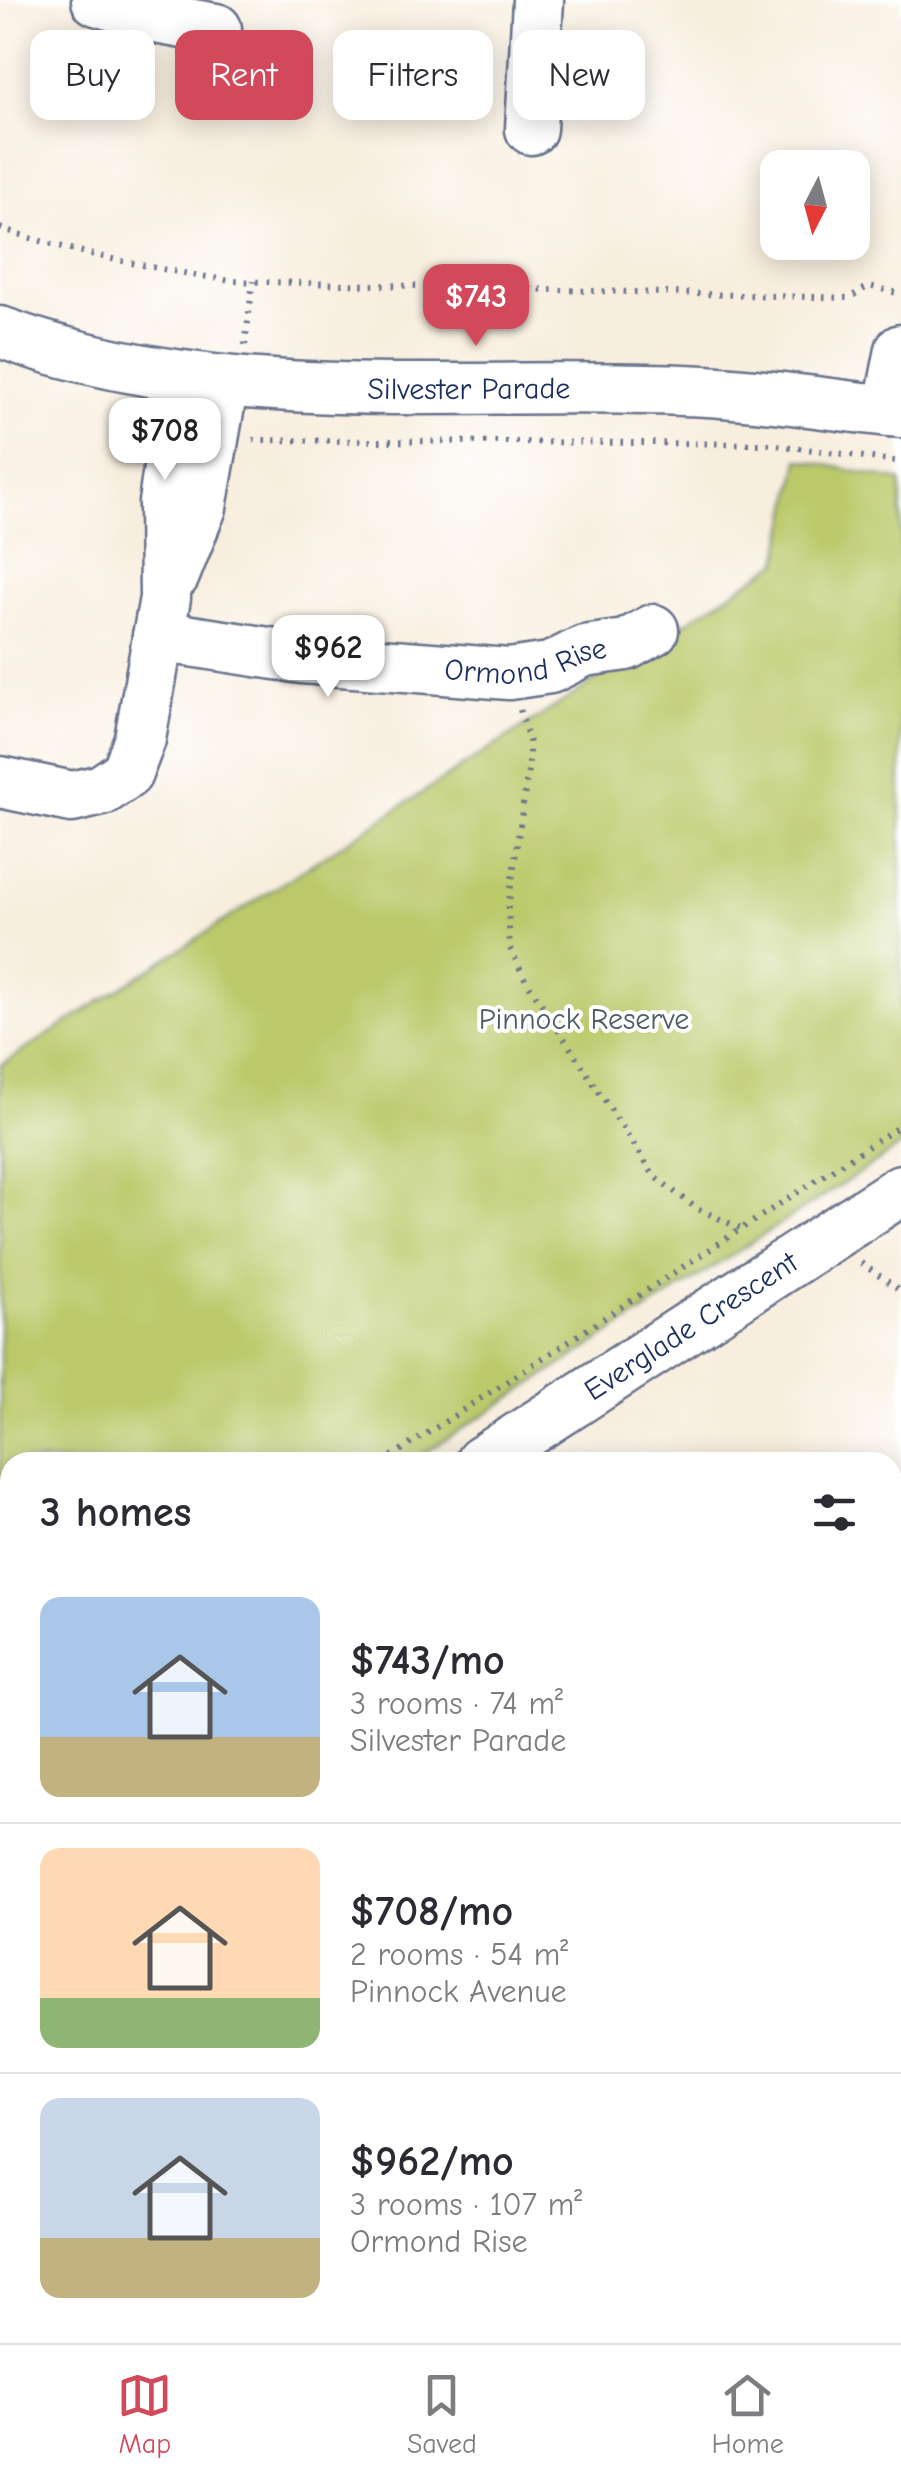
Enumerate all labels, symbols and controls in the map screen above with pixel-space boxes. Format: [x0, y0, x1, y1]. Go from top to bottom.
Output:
chip: Buy [30, 30, 155, 120]
chip: Rent [175, 30, 313, 120]
chip: Filters [333, 30, 493, 120]
chip: New [513, 30, 645, 120]
north arrow [760, 150, 870, 260]
map controls [760, 150, 870, 260]
pin: $743 [417, 264, 535, 349]
text: $743 [445, 278, 507, 315]
street label: Silvester Parade [367, 371, 570, 407]
pin: $708 [106, 398, 224, 483]
text: $708 [131, 412, 199, 449]
pin: $962 [269, 615, 387, 700]
text: $962 [294, 629, 362, 666]
street label: Ormond Rise [443, 631, 609, 693]
park label: Pinnock Reserve [479, 1002, 689, 1037]
street label: Everglade Crescent [578, 1244, 805, 1408]
icon: filters [807, 1485, 862, 1540]
text: 3 homes [40, 1488, 191, 1537]
text: $743/mo [350, 1636, 505, 1685]
icon: home [120, 1637, 240, 1757]
text: 3 rooms · 74 m² [350, 1685, 563, 1722]
text: Silvester Parade [350, 1722, 566, 1759]
text: $708/mo [350, 1887, 513, 1936]
icon: home [120, 1888, 240, 2008]
text: 2 rooms · 54 m² [350, 1936, 568, 1973]
text: Pinnock Avenue [350, 1973, 567, 2010]
text: $962/mo [350, 2137, 514, 2186]
icon: home [120, 2138, 240, 2258]
text: 3 rooms · 107 m² [350, 2186, 582, 2223]
text: Ormond Rise [350, 2223, 528, 2260]
tab: Map [117, 2368, 172, 2460]
tab: Saved [407, 2368, 477, 2460]
tab: Home [711, 2368, 784, 2460]

